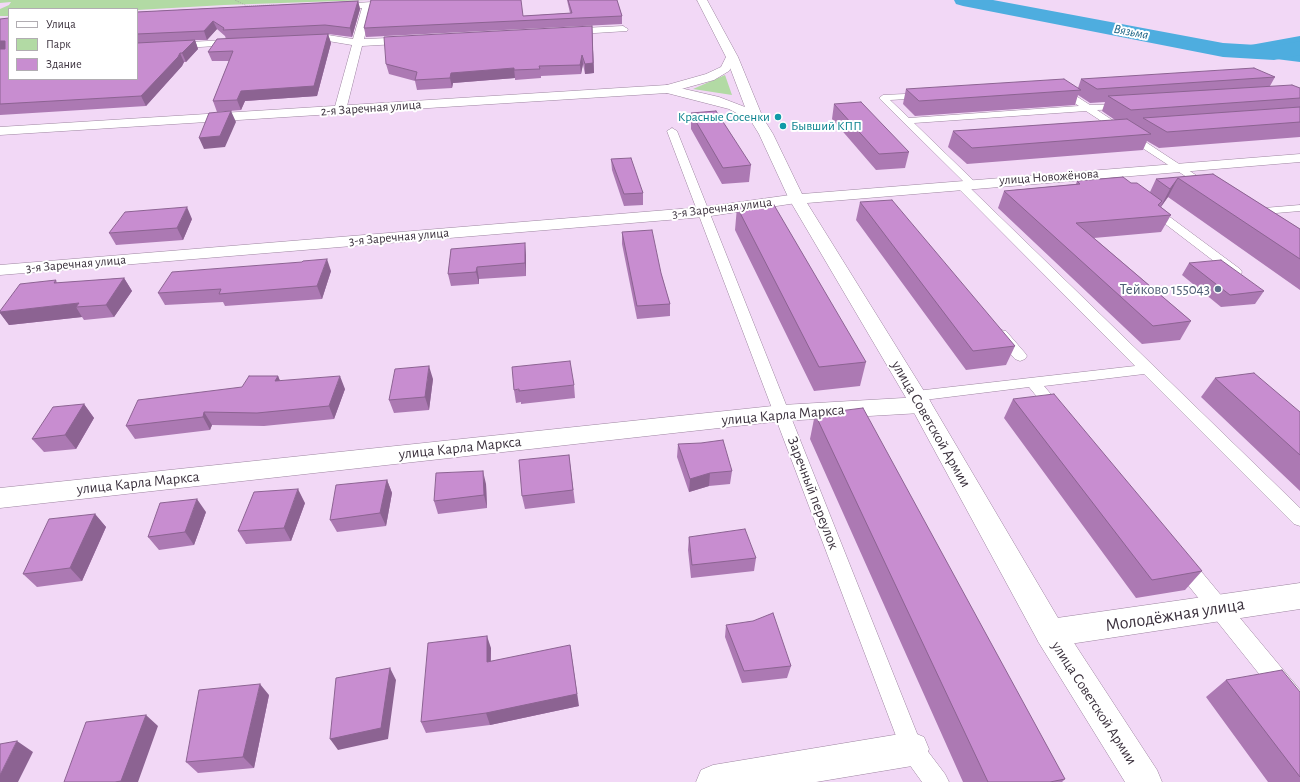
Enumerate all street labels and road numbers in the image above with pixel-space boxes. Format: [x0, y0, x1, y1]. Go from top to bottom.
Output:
street label: 2-я Заречная улица [320, 97, 422, 119]
street label: улица Новожёнова [999, 166, 1099, 188]
street label: 3-я Заречная улица [671, 194, 773, 222]
street label: 3-я Заречная улица [348, 225, 450, 249]
street label: 3-я Заречная улица [25, 252, 127, 276]
street label: улица Советской Армии [887, 357, 975, 491]
street label: улица Карла Маркса [721, 401, 845, 429]
street label: улица Карла Маркса [398, 433, 522, 463]
street label: Заречный переулок [783, 434, 843, 552]
street label: улица Карла Маркса [76, 468, 200, 498]
street label: Молодёжная улица [1104, 593, 1246, 637]
street label: улица Советской Армии [1047, 638, 1141, 768]

